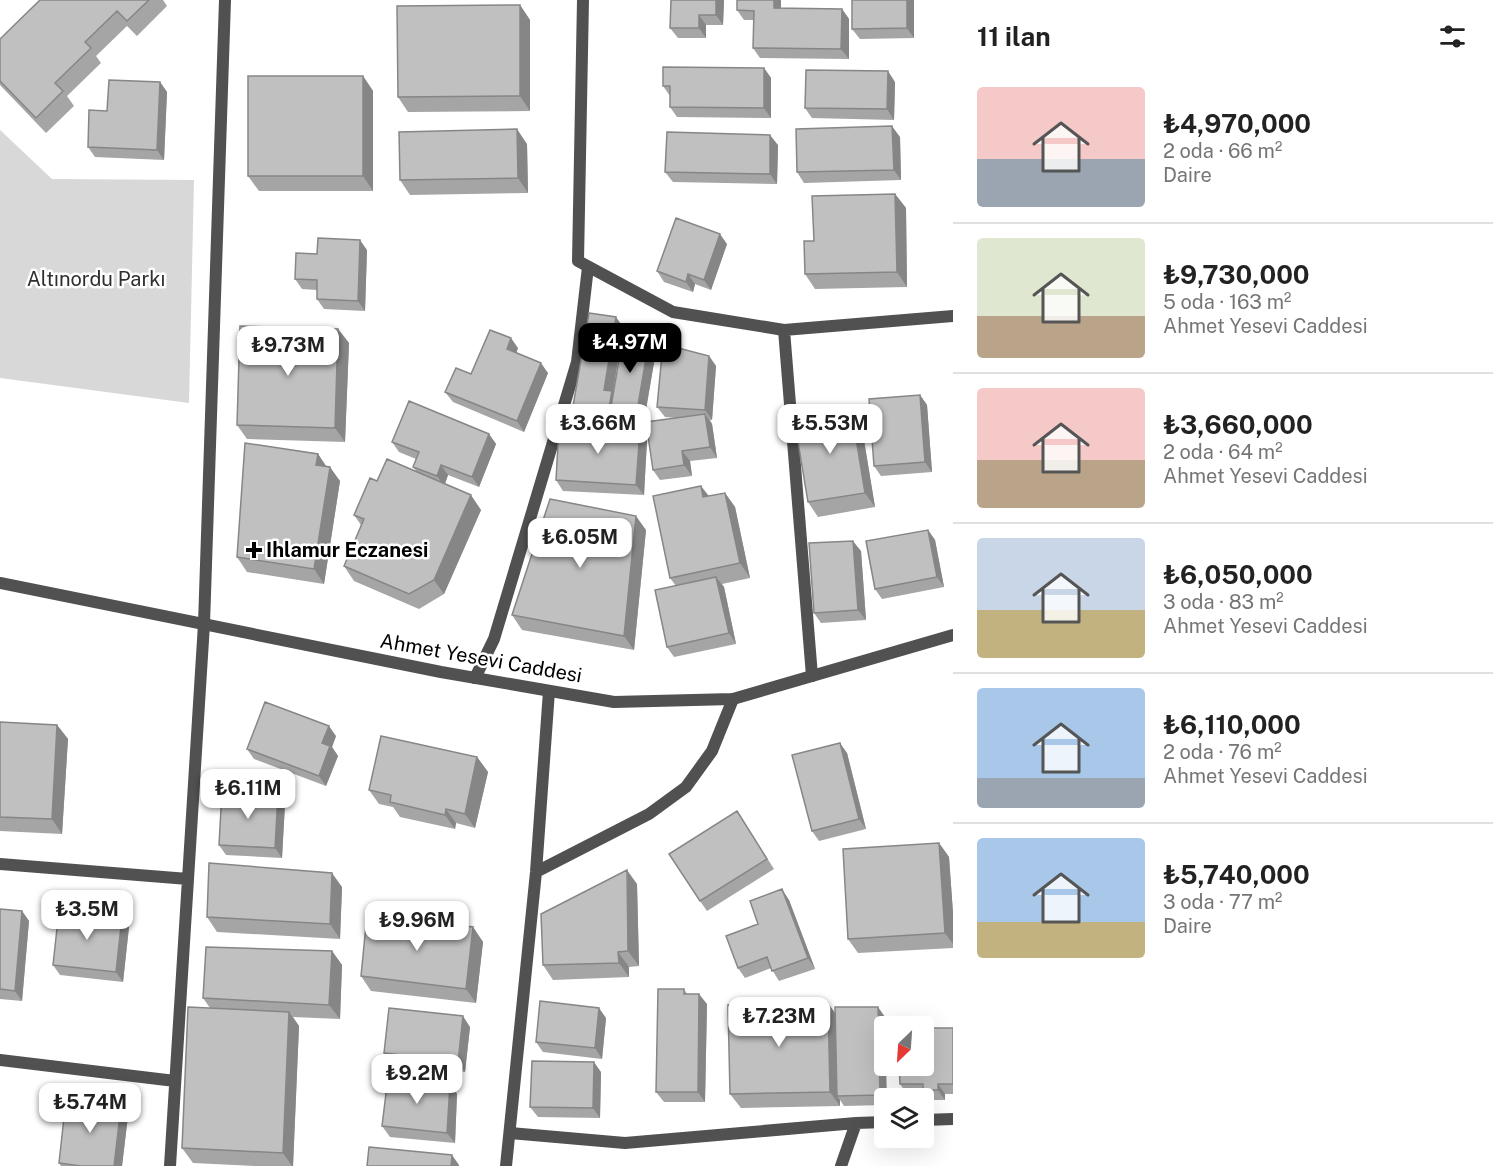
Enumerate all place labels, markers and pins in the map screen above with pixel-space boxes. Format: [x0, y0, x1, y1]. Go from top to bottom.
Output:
pin: ₺4.97M [581, 323, 679, 374]
pin: ₺9.73M [239, 326, 337, 377]
pin: ₺3.66M [549, 404, 647, 455]
pin: ₺5.53M [781, 404, 879, 455]
pin: ₺6.05M [531, 518, 629, 569]
place label: Ihlamur Eczanesi [266, 538, 428, 562]
marker: Ihlamur Eczanesi [247, 543, 261, 557]
pin: ₺6.11M [199, 769, 297, 820]
pin: ₺3.5M [45, 890, 129, 941]
pin: ₺9.96M [368, 901, 466, 952]
pin: ₺7.23M [730, 997, 828, 1048]
pin: ₺9.2M [375, 1054, 459, 1105]
pin: ₺5.74M [41, 1083, 139, 1134]

